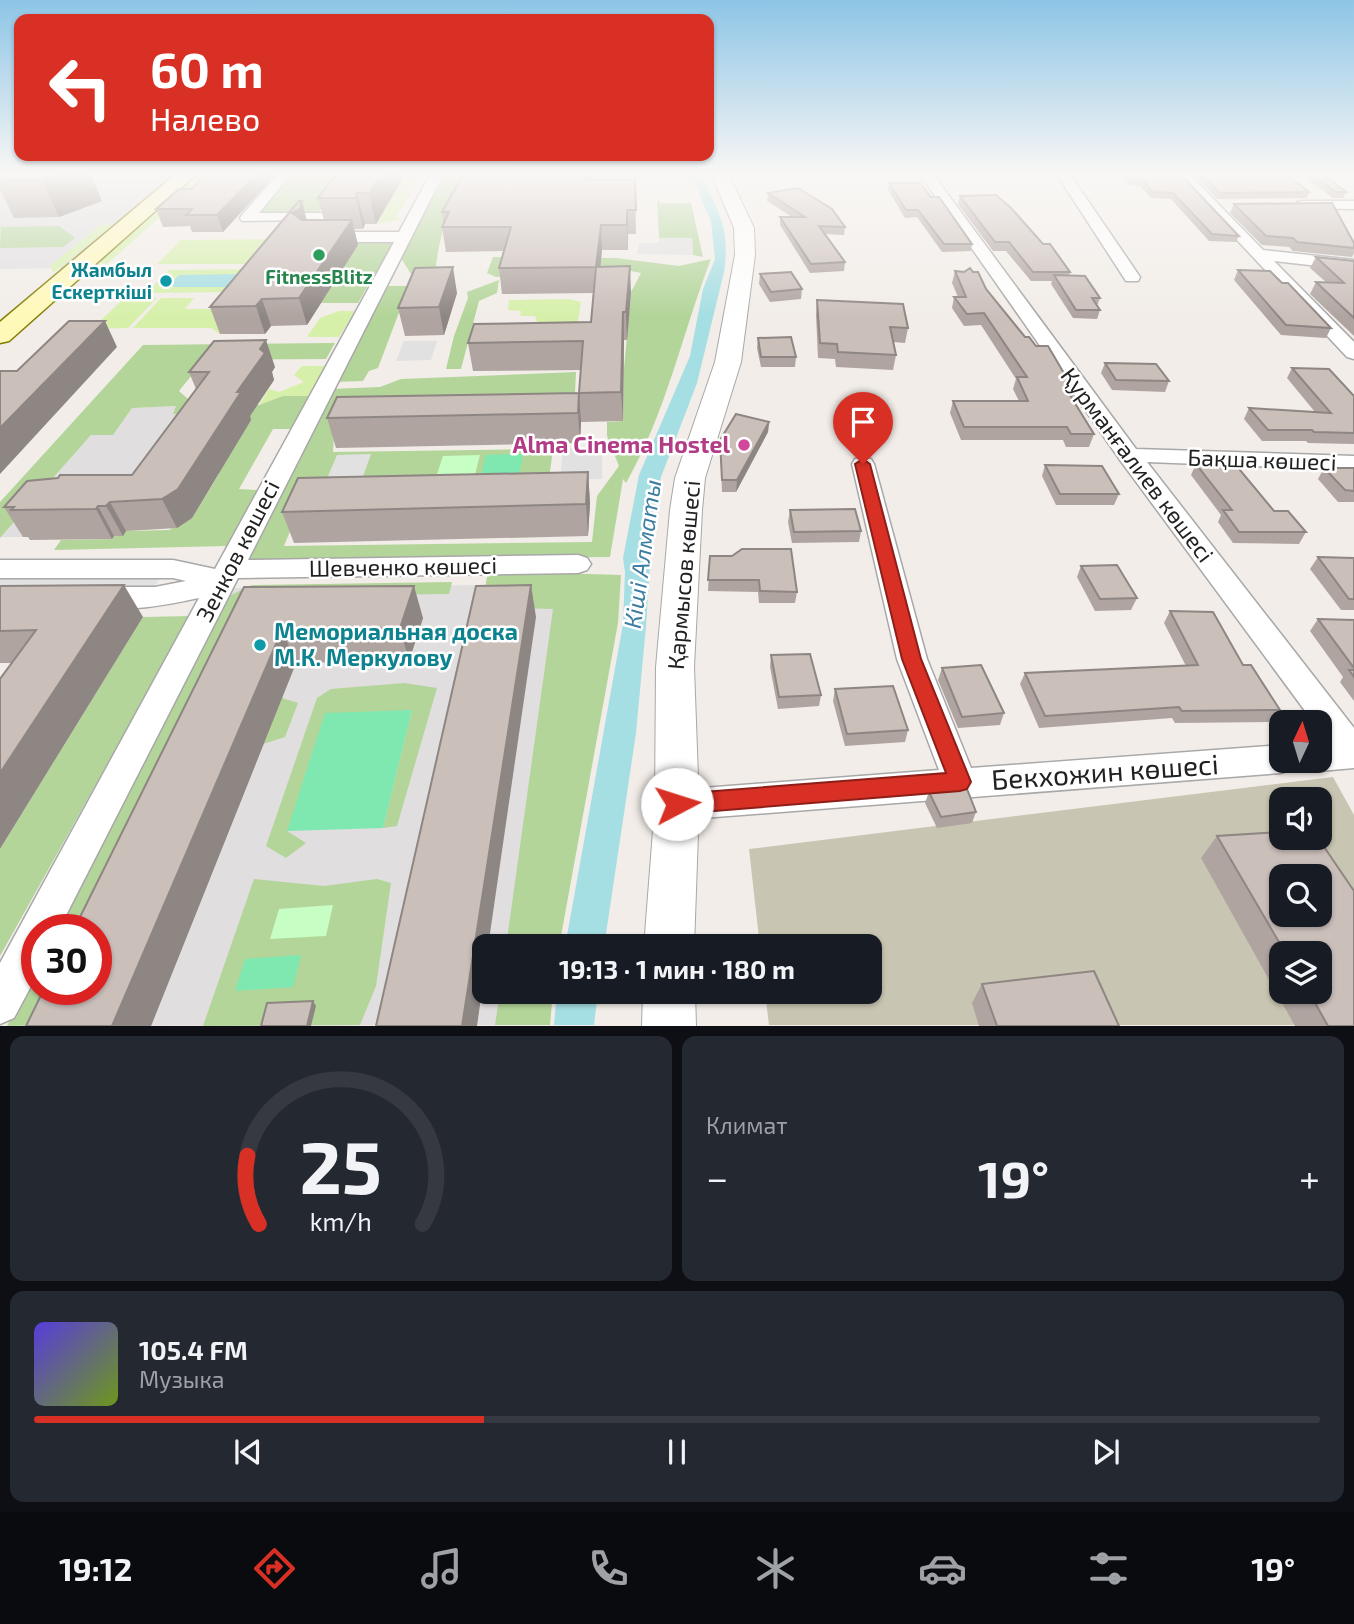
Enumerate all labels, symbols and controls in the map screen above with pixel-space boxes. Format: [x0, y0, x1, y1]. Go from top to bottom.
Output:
text: 60 m [150, 39, 264, 98]
icon: left [35, 42, 126, 133]
text: Налево [150, 99, 260, 137]
marker: FitnessBlitz [311, 247, 327, 263]
place label: Жамбыл Ескерткіші [52, 258, 152, 303]
place label: FitnessBlitz [265, 265, 373, 288]
marker: Жамбыл Ескерткіші [158, 273, 174, 289]
street label: Қурманғалиев көшесі [1055, 362, 1220, 568]
pin [833, 392, 893, 464]
icon: arrive [844, 403, 882, 441]
place label: Alma Cinema Hostel [512, 430, 730, 458]
marker: Alma Cinema Hostel [736, 437, 752, 453]
street label: Бақша көшесі [1187, 442, 1337, 476]
street label: Зенков көшесі [189, 475, 285, 626]
water label: Кіші Алматы [617, 477, 666, 630]
street label: Қармысов көшесі [661, 479, 705, 671]
street label: Шевченко көшесі [309, 550, 497, 582]
place label: Мемориальная доска М.К. Меркулову [274, 617, 518, 671]
marker: Мемориальная доска М.К. Меркулову [252, 637, 268, 653]
north arrow [1269, 710, 1332, 774]
map controls [1269, 710, 1332, 1004]
street label: Бекхожин көшесі [990, 746, 1220, 796]
position arrow [640, 767, 714, 841]
button: sound [1269, 787, 1332, 850]
button: search [1269, 864, 1332, 927]
speed limit sign: 30 [21, 914, 112, 1005]
button: layers [1269, 941, 1332, 1004]
text: 19:13 · 1 мин · 180 m [559, 953, 795, 984]
text: Климат [706, 1111, 787, 1139]
text: 25 [300, 1122, 382, 1210]
text: 19° [978, 1146, 1049, 1208]
text: − [706, 1154, 728, 1200]
text: + [1299, 1154, 1320, 1200]
text: km/h [310, 1206, 372, 1236]
text: 105.4 FM [139, 1334, 248, 1365]
text: Музыка [139, 1365, 224, 1393]
icon: previous [229, 1433, 267, 1471]
icon: pause [658, 1433, 696, 1471]
icon: next [1087, 1433, 1125, 1471]
icon: directions [250, 1544, 299, 1593]
icon: music [417, 1544, 466, 1593]
icon: phone [584, 1544, 633, 1593]
icon: climate [751, 1544, 800, 1593]
icon: car [918, 1544, 967, 1593]
icon: filters [1084, 1544, 1133, 1593]
text: 19:12 [59, 1549, 132, 1587]
text: 19° [1251, 1549, 1295, 1587]

